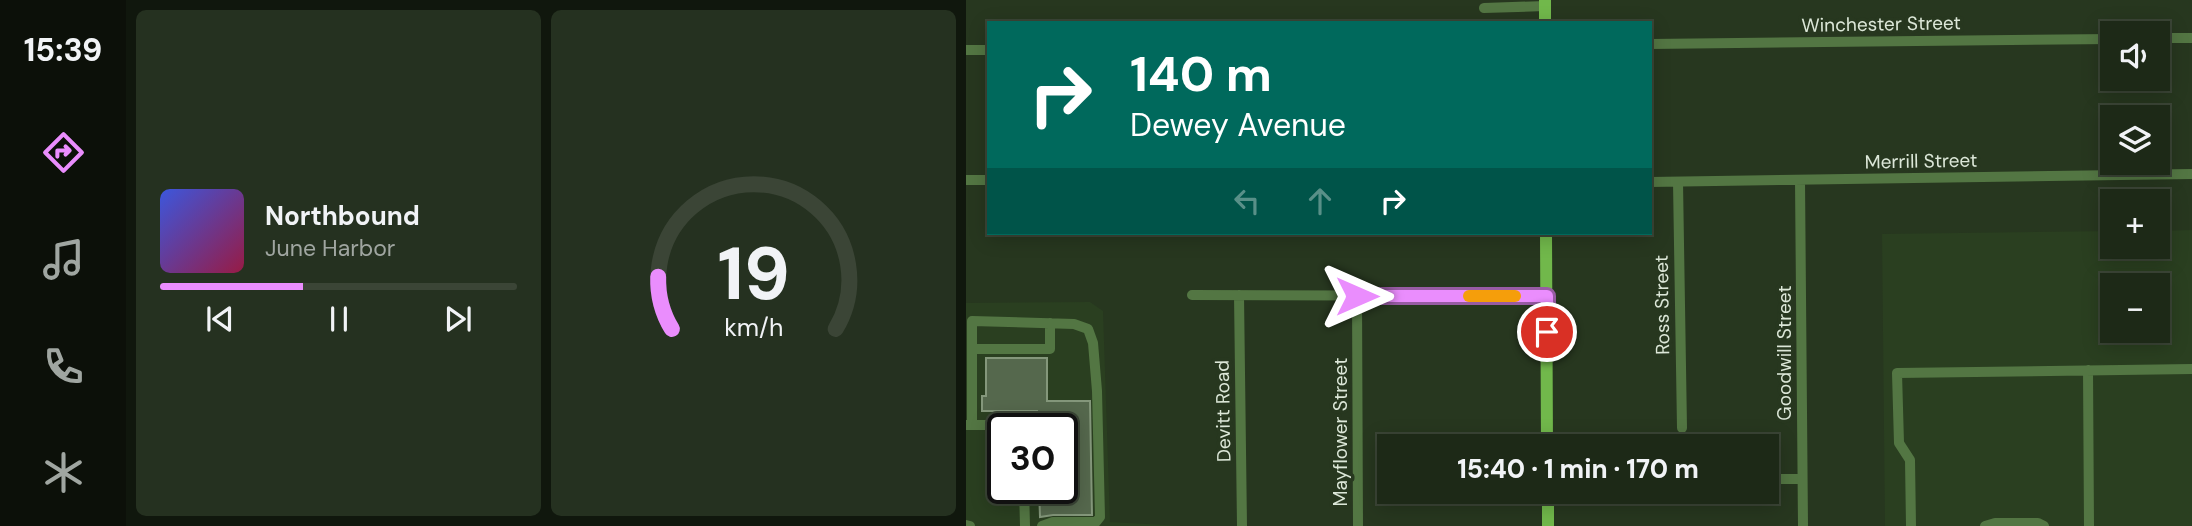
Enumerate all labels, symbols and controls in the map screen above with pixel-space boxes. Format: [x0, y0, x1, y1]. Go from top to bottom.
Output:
street label: Winchester Street [1801, 10, 1961, 38]
map controls [2100, 21, 2170, 343]
button: sound [2100, 21, 2170, 91]
text: 15:39 [24, 29, 102, 71]
text: 140 m [1130, 42, 1272, 106]
icon: right [1015, 49, 1106, 140]
text: Dewey Avenue [1130, 104, 1346, 146]
button: layers [2100, 105, 2170, 175]
icon: directions [39, 128, 88, 177]
street label: Merrill Street [1864, 148, 1978, 174]
icon: left [1228, 182, 1266, 220]
icon: ahead [1301, 182, 1339, 220]
icon: right [1374, 182, 1412, 220]
button: + [2100, 189, 2170, 259]
text: Northbound [265, 199, 420, 233]
text: 19 [717, 227, 790, 322]
text: June Harbor [265, 233, 395, 263]
icon: music [39, 235, 88, 284]
street label: Ross Street [1649, 255, 1675, 355]
position arrow [1320, 259, 1394, 333]
button: − [2100, 273, 2170, 343]
street label: Goodwill Street [1772, 285, 1797, 421]
icon: previous [201, 300, 239, 338]
icon: pause [320, 300, 358, 338]
icon: next [439, 300, 477, 338]
pin [1517, 302, 1577, 362]
text: km/h [724, 311, 783, 344]
icon: arrive [1528, 313, 1566, 351]
icon: phone [39, 342, 88, 391]
street label: Mayflower Street [1328, 357, 1353, 507]
street label: Devitt Road [1210, 360, 1236, 462]
speed limit sign: 30 [987, 413, 1078, 504]
icon: climate [39, 448, 88, 497]
text: 15:40 · 1 min · 170 m [1457, 452, 1699, 486]

